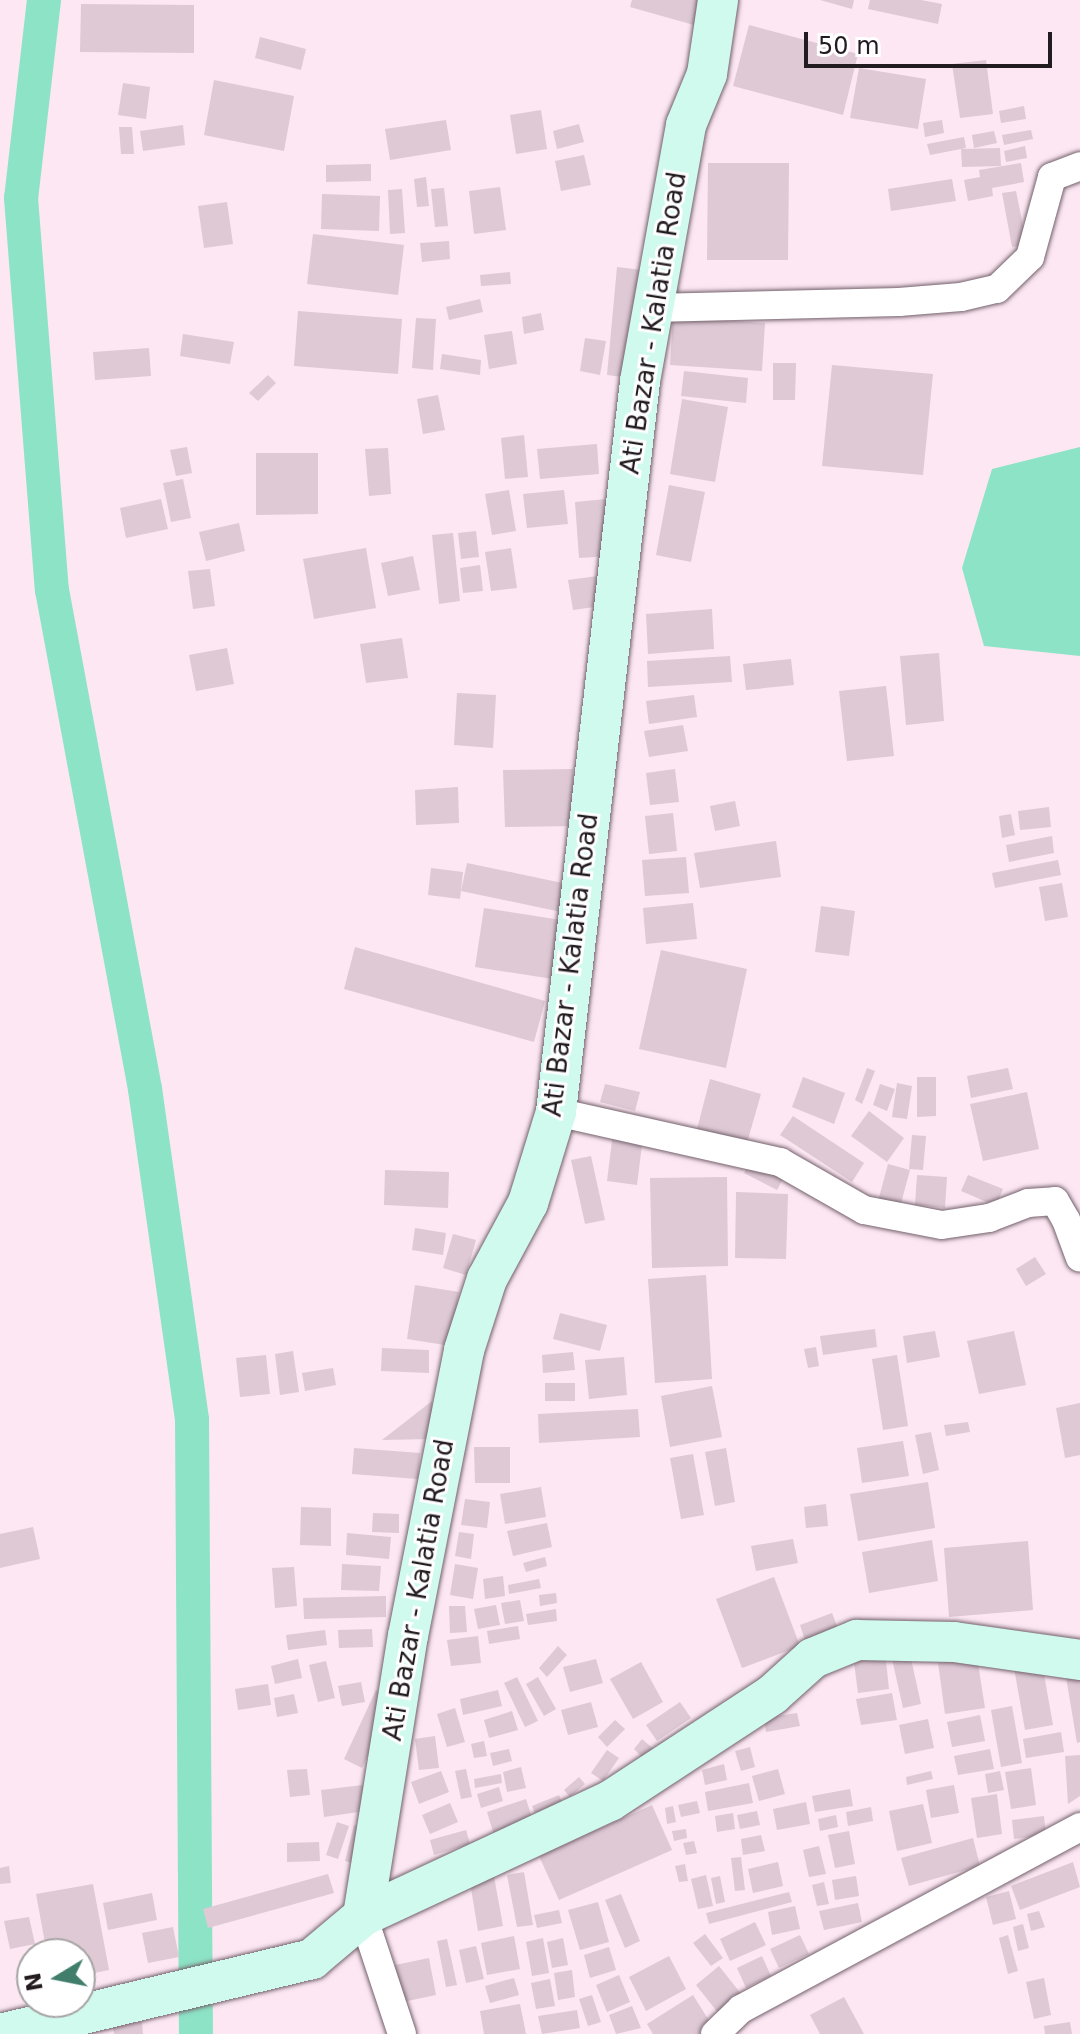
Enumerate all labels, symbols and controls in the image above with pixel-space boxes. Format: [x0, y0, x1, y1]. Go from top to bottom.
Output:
scale bar [808, 16, 1056, 66]
text: 50 m [818, 32, 880, 60]
street label: Ati Bazar - Kalatia Road [615, 170, 693, 476]
street label: Ati Bazar - Kalatia Road [537, 811, 605, 1119]
street label: Ati Bazar - Kalatia Road [377, 1437, 461, 1743]
north arrow [16, 1938, 96, 2018]
text: N [20, 1971, 48, 1993]

